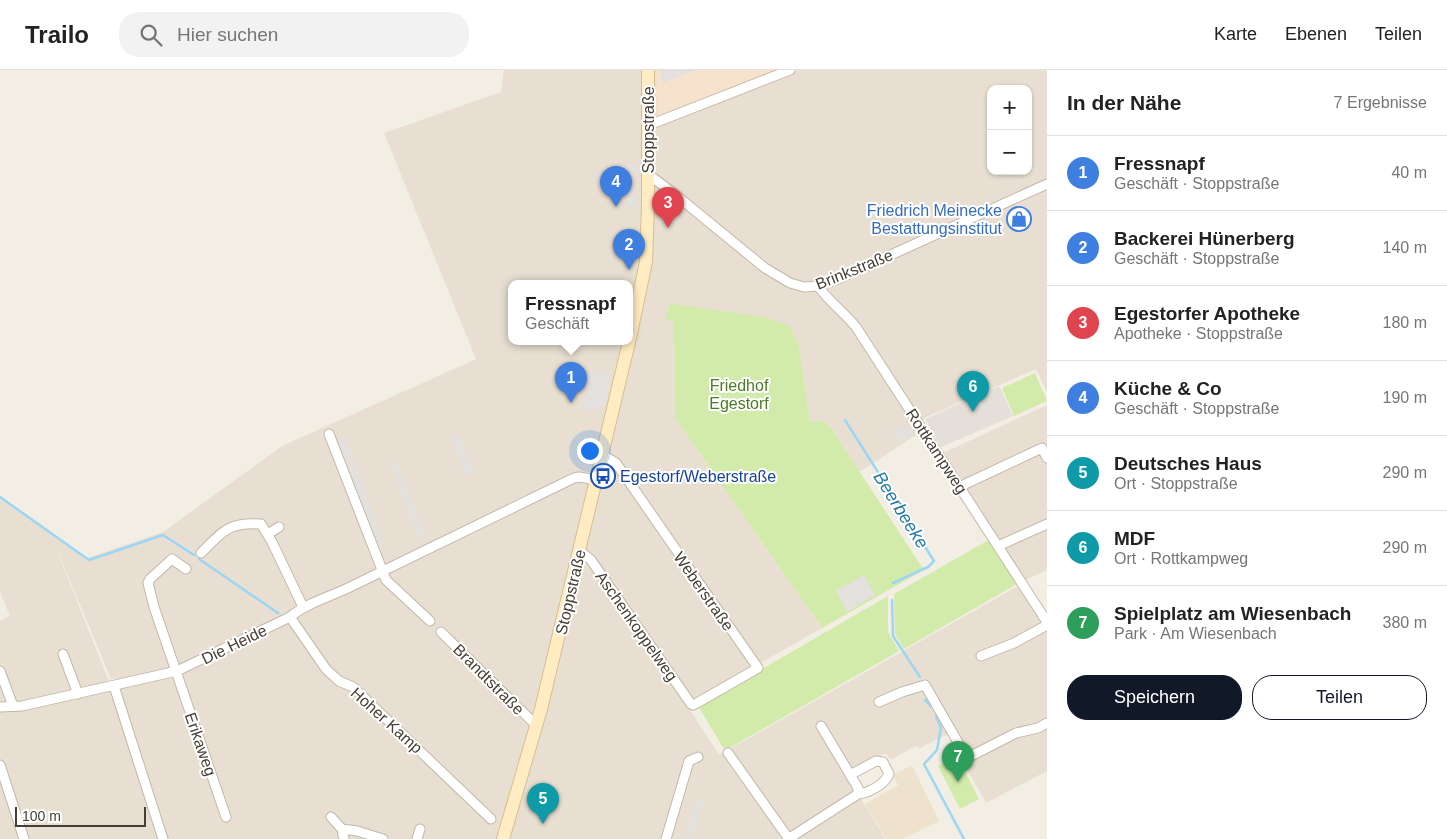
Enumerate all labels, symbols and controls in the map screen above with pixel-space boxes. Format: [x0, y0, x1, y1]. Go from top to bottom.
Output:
search box [119, 12, 469, 57]
text: Trailo [25, 21, 89, 48]
icon: search [137, 21, 165, 49]
text: Hier suchen [177, 24, 278, 45]
text: Karte [1214, 24, 1257, 44]
text: Ebenen [1285, 24, 1347, 44]
text: Teilen [1375, 24, 1422, 44]
map controls [987, 85, 1032, 175]
button: + [987, 85, 1032, 130]
street label: Stoppstraße [640, 86, 657, 174]
text: In der Nähe [1067, 91, 1181, 114]
text: 7 Ergebnisse [1334, 94, 1427, 111]
button: − [987, 130, 1032, 175]
text: Fressnapf [1114, 153, 1205, 174]
text: 1 [1079, 164, 1087, 181]
text: 40 m [1391, 164, 1427, 181]
pin: 4 [600, 166, 632, 207]
text: Geschäft · Stoppstraße [1114, 175, 1279, 192]
pin: 3 [652, 187, 684, 228]
place label: Friedrich Meinecke Bestattungsinstitut [867, 202, 1003, 237]
shop icon: Friedrich Meinecke Bestattungsinstitut [1006, 206, 1032, 232]
text: Backerei Hünerberg [1114, 228, 1295, 249]
pin: 2 [613, 229, 645, 270]
text: 2 [1079, 239, 1087, 256]
text: 140 m [1383, 239, 1427, 256]
street label: Brinkstraße [813, 246, 895, 293]
text: Geschäft · Stoppstraße [1114, 250, 1279, 267]
popup [508, 280, 633, 345]
text: Fressnapf [525, 293, 616, 314]
text: Egestorfer Apotheke [1114, 303, 1300, 324]
text: 3 [1079, 314, 1087, 331]
text: 180 m [1383, 314, 1427, 331]
text: Geschäft [525, 315, 589, 332]
text: Apotheke · Stoppstraße [1114, 325, 1283, 342]
pin: 1 [555, 362, 587, 403]
pin: 6 [957, 371, 989, 412]
park label: Friedhof Egestorf [709, 377, 769, 412]
text: Küche & Co [1114, 378, 1222, 399]
text: 4 [1079, 389, 1087, 406]
text: 190 m [1383, 389, 1427, 406]
text: Geschäft · Stoppstraße [1114, 400, 1279, 417]
street label: Rottkampweg [903, 406, 970, 497]
your location [577, 438, 603, 464]
text: Deutsches Haus [1114, 453, 1262, 474]
bus stop icon: Egestorf/Weberstraße [590, 463, 616, 489]
text: 5 [1079, 464, 1087, 481]
text: 290 m [1383, 464, 1427, 481]
place label: Egestorf/Weberstraße [620, 468, 776, 485]
water label: Beerbeeke [869, 468, 933, 552]
text: Ort · Stoppstraße [1114, 475, 1238, 492]
text: MDF [1114, 528, 1155, 549]
text: 6 [1079, 539, 1087, 556]
text: 290 m [1383, 539, 1427, 556]
street label: Stoppstraße [552, 548, 589, 636]
street label: Weberstraße [670, 549, 737, 634]
text: Ort · Rottkampweg [1114, 550, 1248, 567]
street label: Aschenkoppelweg [592, 568, 681, 684]
text: Spielplatz am Wiesenbach [1114, 603, 1351, 624]
text: 7 [1079, 614, 1087, 631]
text: 380 m [1383, 614, 1427, 631]
street label: Die Heide [199, 621, 270, 667]
text: Park · Am Wiesenbach [1114, 625, 1277, 642]
street label: Brandtstraße [450, 641, 527, 718]
button: Speichern [1067, 675, 1242, 720]
button: Teilen [1252, 675, 1427, 720]
street label: Hoher Kamp [348, 684, 426, 757]
street label: Erikaweg [182, 710, 219, 778]
pin: 7 [942, 741, 974, 782]
pin: 5 [527, 783, 559, 824]
scale bar [15, 804, 146, 827]
text: 100 m [22, 808, 61, 824]

